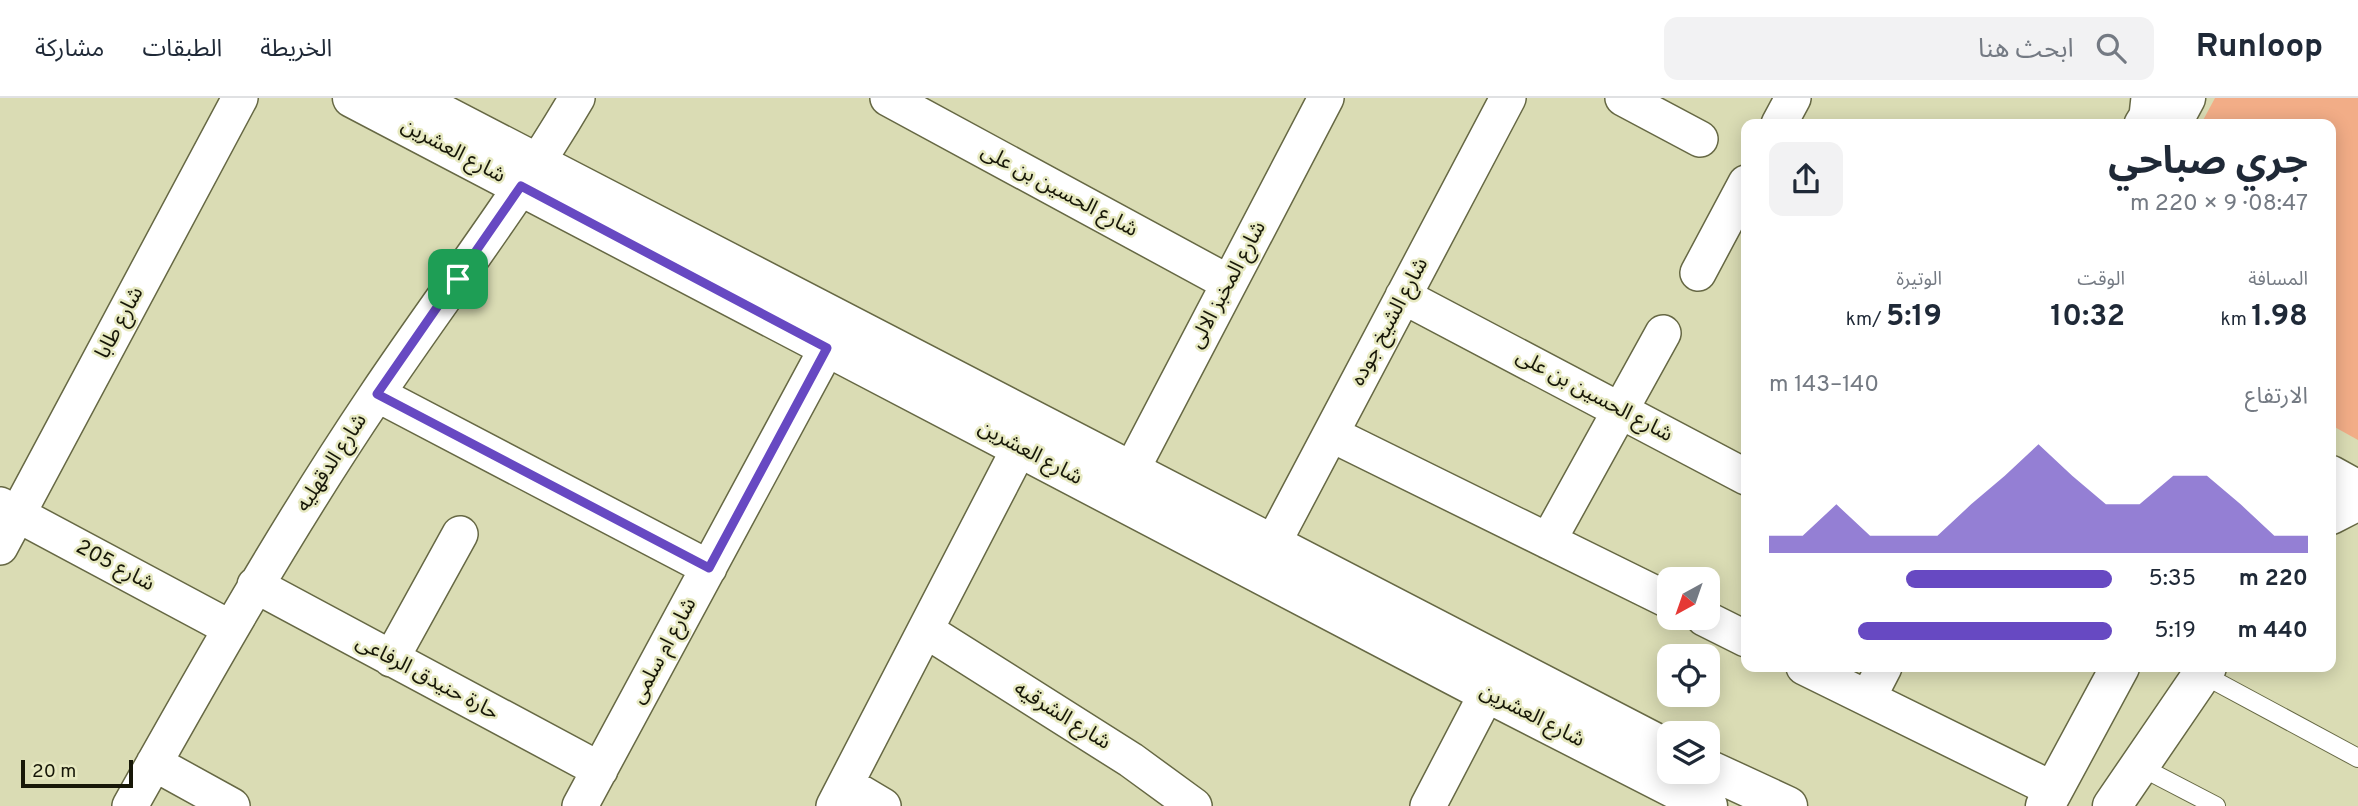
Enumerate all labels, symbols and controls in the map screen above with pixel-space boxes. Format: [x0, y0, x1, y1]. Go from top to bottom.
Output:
search box [1664, 17, 2154, 80]
text: Runloop [2196, 27, 2323, 69]
icon: search [2092, 29, 2130, 67]
text: ابحث هنا [1978, 34, 2074, 67]
text: مشاركة [35, 35, 104, 65]
text: الطبقات [142, 35, 222, 65]
text: الخريطة [260, 35, 332, 65]
street label: شارع العشرين [396, 112, 510, 190]
street label: شارع الحسين بن على [976, 138, 1142, 244]
text: جري صباحي [2108, 139, 2308, 188]
button: share [1769, 142, 1843, 216]
text: 08:47 · 9 × 220 m [2130, 190, 2308, 219]
street label: شارع المخبز الالى [1183, 217, 1273, 353]
pin [428, 249, 488, 309]
street label: شارع الشيخ جوده [1345, 253, 1435, 391]
icon: arrive [439, 260, 477, 298]
text: الوتيرة [1896, 268, 1942, 292]
text: الوقت [2077, 268, 2125, 292]
text: المسافة [2248, 268, 2308, 292]
street label: شارع طابا [90, 282, 150, 364]
text: 5:19 [1886, 299, 1942, 336]
text: 10:32 [2050, 299, 2125, 336]
text: 1.98 [2251, 299, 2308, 336]
text: /km [1846, 308, 1886, 332]
text: km [2220, 308, 2251, 332]
street label: شارع الحسين بن على [1511, 343, 1677, 449]
text: 140–143 m [1769, 371, 1879, 400]
text: الارتفاع [2245, 383, 2308, 412]
street label: شارع الدقهليه [290, 409, 374, 517]
street label: شارع العشرين [973, 414, 1087, 492]
street label: شارع 205 [71, 534, 159, 598]
text: 5:35 [2148, 565, 2196, 594]
text: 220 m [2239, 565, 2308, 594]
north arrow [1657, 567, 1720, 630]
map controls [1657, 567, 1720, 784]
street label: شارع ام سلمى [625, 593, 704, 709]
text: 5:19 [2154, 617, 2196, 646]
text: 440 m [2237, 617, 2308, 646]
street label: حارة حنيدق الرفاعى [351, 629, 503, 727]
button: locate [1657, 644, 1720, 707]
street label: شارع الشرقيه [1009, 676, 1115, 756]
street label: شارع العشرين [1475, 678, 1589, 754]
button: layers [1657, 721, 1720, 784]
scale bar [21, 757, 133, 789]
text: 20 m [32, 760, 76, 784]

